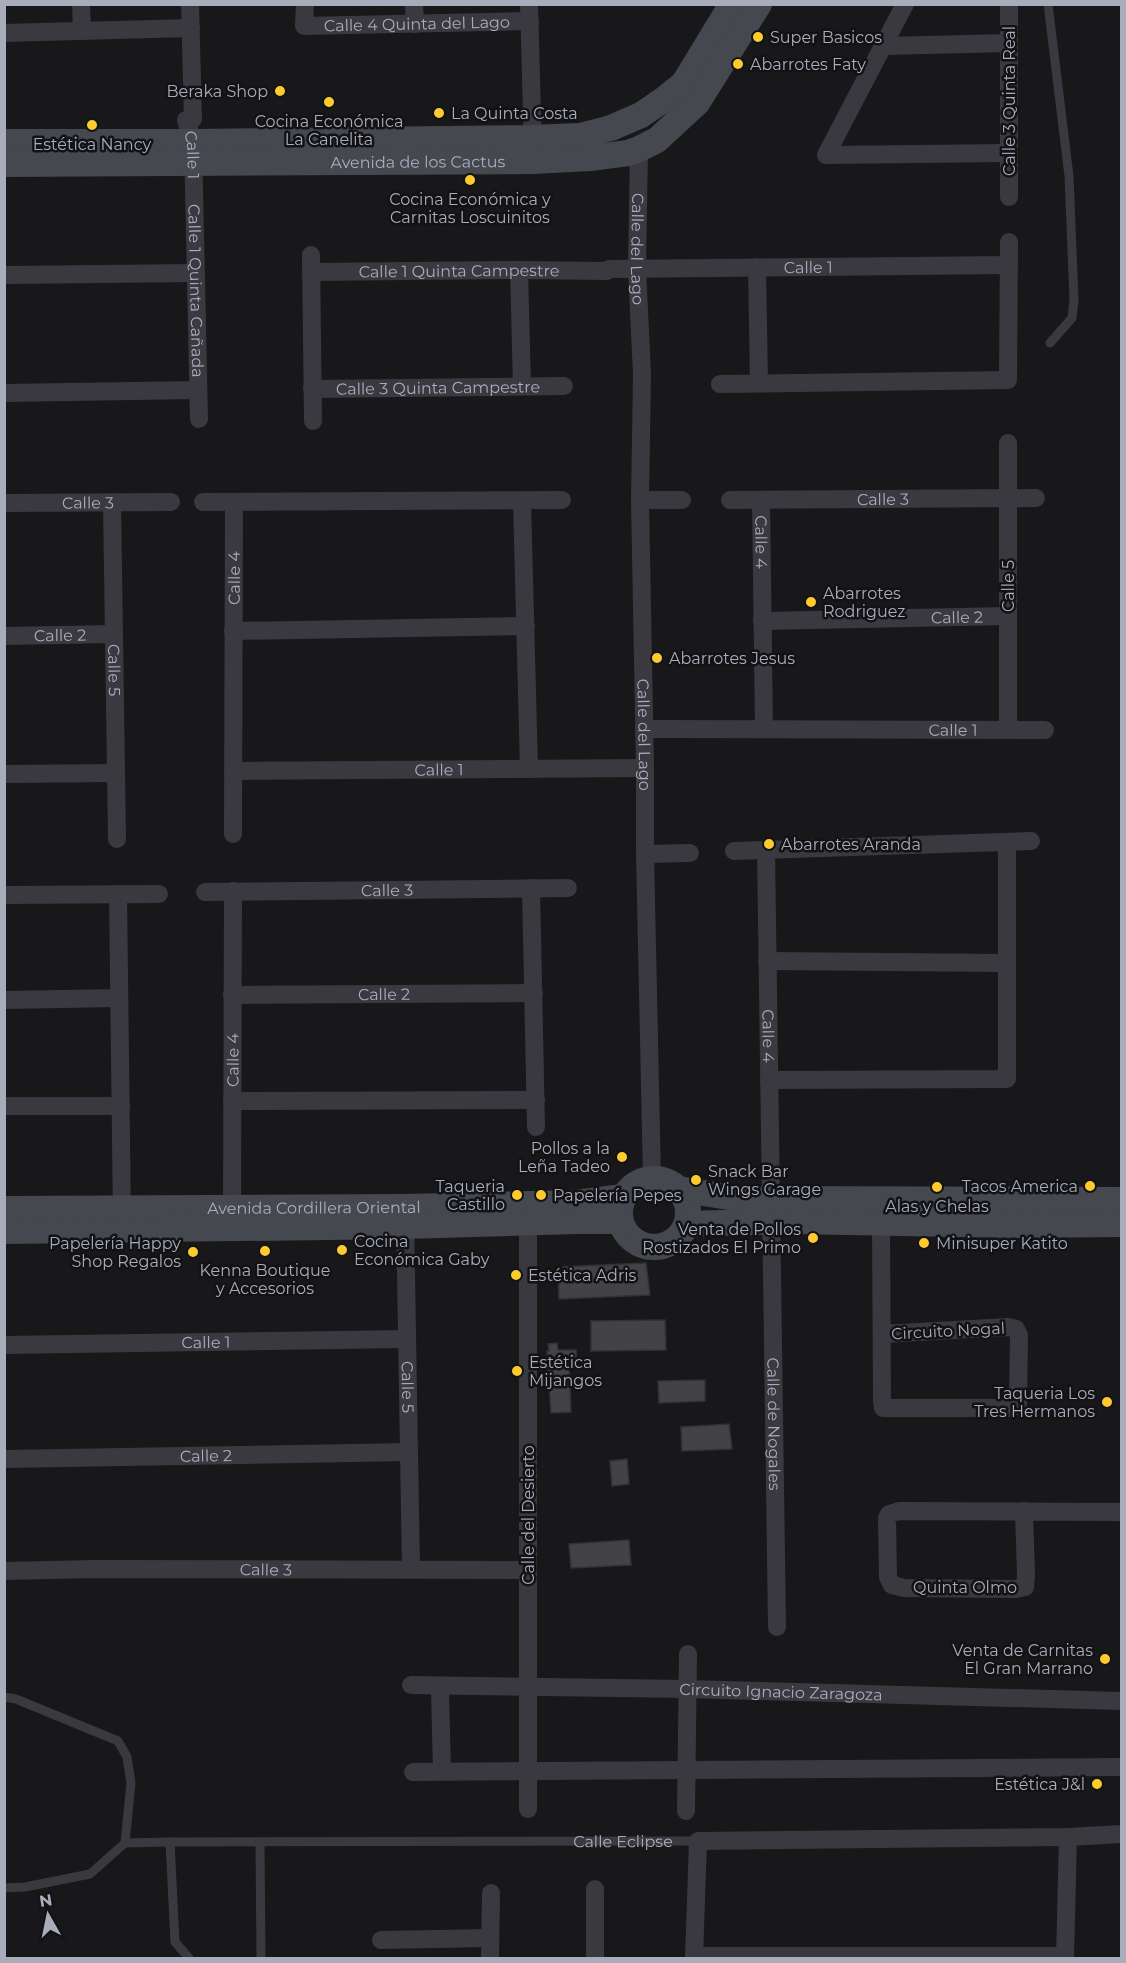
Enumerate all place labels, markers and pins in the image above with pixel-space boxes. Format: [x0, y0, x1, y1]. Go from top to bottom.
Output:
place label: Super Basicos [770, 28, 882, 47]
marker: Super Basicos [751, 30, 765, 44]
place label: Abarrotes Faty [750, 55, 866, 74]
marker: Abarrotes Faty [731, 57, 745, 71]
place label: Beraka Shop [166, 82, 268, 101]
marker: Beraka Shop [273, 84, 287, 98]
marker: Cocina Económica La Canelita [322, 95, 336, 109]
place label: La Quinta Costa [451, 104, 578, 123]
marker: La Quinta Costa [432, 106, 446, 120]
place label: Cocina Económica La Canelita [255, 112, 403, 149]
marker: Estética Nancy [85, 118, 99, 132]
place label: Estética Nancy [33, 135, 152, 154]
marker: Cocina Económica y Carnitas Loscuinitos [463, 173, 477, 187]
place label: Cocina Económica y Carnitas Loscuinitos [389, 190, 551, 227]
place label: Abarrotes Rodriguez [823, 584, 906, 621]
marker: Abarrotes Rodriguez [804, 595, 818, 609]
place label: Abarrotes Jesus [669, 649, 795, 668]
marker: Abarrotes Jesus [650, 651, 664, 665]
place label: Abarrotes Aranda [781, 835, 921, 854]
marker: Abarrotes Aranda [762, 837, 776, 851]
place label: Pollos a la Leña Tadeo [518, 1139, 610, 1176]
marker: Pollos a la Leña Tadeo [615, 1150, 629, 1164]
place label: Snack Bar Wings Garage [708, 1162, 821, 1199]
marker: Snack Bar Wings Garage [689, 1173, 703, 1187]
place label: Taqueria Castillo [436, 1177, 505, 1214]
place label: Tacos America [962, 1177, 1078, 1196]
marker: Tacos America [1083, 1179, 1097, 1193]
marker: Alas y Chelas [930, 1180, 944, 1194]
place label: Papelería Pepes [553, 1186, 682, 1205]
marker: Taqueria Castillo [510, 1188, 524, 1202]
marker: Papelería Pepes [534, 1188, 548, 1202]
place label: Alas y Chelas [885, 1197, 989, 1216]
place label: Venta de Pollos Rostizados El Primo [642, 1220, 801, 1257]
marker: Venta de Pollos Rostizados El Primo [806, 1231, 820, 1245]
place label: Cocina Económica Gaby [354, 1232, 490, 1269]
place label: Papelería Happy Shop Regalos [49, 1234, 181, 1271]
place label: Minisuper Katito [936, 1234, 1068, 1253]
marker: Minisuper Katito [917, 1236, 931, 1250]
marker: Cocina Económica Gaby [335, 1243, 349, 1257]
marker: Kenna Boutique y Accesorios [258, 1244, 272, 1258]
marker: Papelería Happy Shop Regalos [186, 1245, 200, 1259]
place label: Kenna Boutique y Accesorios [200, 1261, 330, 1298]
place label: Estética Adris [528, 1266, 637, 1285]
marker: Estética Adris [509, 1268, 523, 1282]
place label: Estética Mijangos [529, 1353, 602, 1390]
marker: Estética Mijangos [510, 1364, 524, 1378]
place label: Taqueria Los Tres Hermanos [974, 1384, 1095, 1421]
marker: Taqueria Los Tres Hermanos [1100, 1395, 1114, 1409]
place label: Venta de Carnitas El Gran Marrano [952, 1641, 1093, 1678]
marker: Venta de Carnitas El Gran Marrano [1098, 1652, 1112, 1666]
place label: Estética J&l [994, 1775, 1085, 1794]
marker: Estética J&l [1090, 1777, 1104, 1791]

